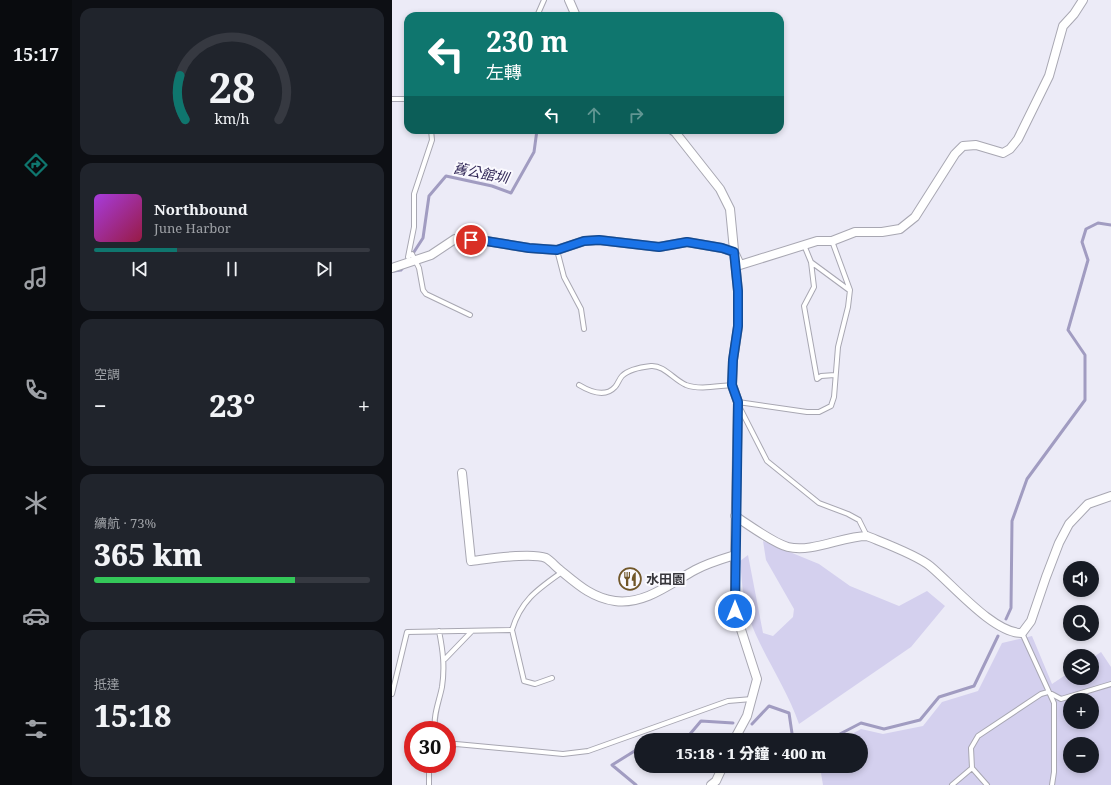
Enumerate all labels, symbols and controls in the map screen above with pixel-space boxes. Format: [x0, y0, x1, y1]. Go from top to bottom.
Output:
text: 230 m [486, 22, 568, 60]
icon: left [420, 28, 472, 80]
text: 15:17 [13, 42, 59, 66]
text: 28 [208, 59, 256, 115]
text: 左轉 [486, 60, 522, 84]
icon: left [541, 104, 563, 126]
icon: ahead [583, 104, 605, 126]
icon: right [625, 104, 647, 126]
text: km/h [214, 108, 250, 127]
icon: directions [22, 151, 50, 179]
water label: 舊公館圳 [452, 158, 512, 188]
text: Northbound [154, 199, 248, 219]
text: June Harbor [154, 219, 231, 237]
pin [454, 223, 488, 257]
icon: arrive [460, 229, 482, 251]
icon: previous [129, 258, 151, 280]
icon: pause [221, 258, 243, 280]
icon: next [313, 258, 335, 280]
icon: music [22, 264, 50, 292]
text: 空調 [94, 365, 120, 383]
icon: phone [22, 376, 50, 404]
text: 23° [209, 385, 255, 426]
text: − [94, 390, 107, 420]
text: + [358, 390, 370, 420]
icon: climate [22, 489, 50, 517]
text: 續航 · 73% [94, 514, 156, 532]
text: 365 km [94, 534, 203, 575]
map controls [1063, 561, 1099, 773]
button: sound [1063, 561, 1099, 597]
restaurant icon: 水田園 [617, 566, 643, 592]
place label: 水田園 [646, 570, 685, 588]
position arrow [714, 590, 756, 632]
icon: car [22, 602, 50, 630]
button: search [1063, 605, 1099, 641]
button: layers [1063, 649, 1099, 685]
text: 抵達 [94, 675, 120, 693]
button: + [1063, 693, 1099, 729]
text: 15:18 [94, 695, 171, 736]
icon: filters [22, 715, 50, 743]
speed limit sign: 30 [404, 721, 456, 773]
button: − [1063, 737, 1099, 773]
text: 15:18 · 1 分鐘 · 400 m [676, 743, 826, 763]

